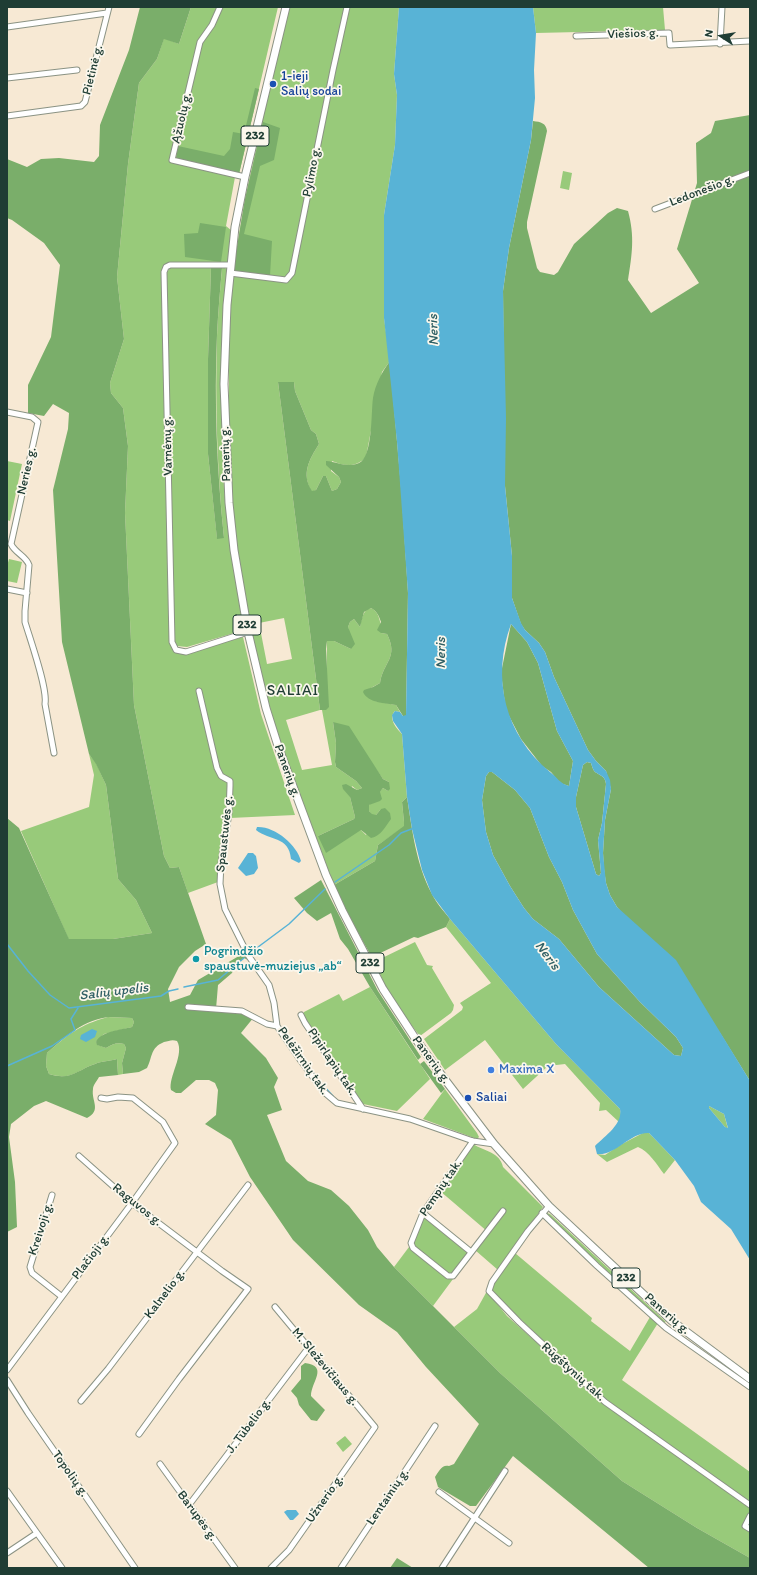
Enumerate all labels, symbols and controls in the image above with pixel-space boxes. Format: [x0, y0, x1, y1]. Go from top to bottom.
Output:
north arrow [701, 16, 741, 56]
street label: Viešios g. [607, 25, 659, 43]
text: N [702, 28, 716, 38]
street label: Pietinė g. [79, 43, 107, 97]
place label: 1-ieji Salių sodai [281, 69, 341, 100]
marker: 1-ieji Salių sodai [268, 79, 278, 89]
street label: Ąžuolų g. [169, 91, 195, 145]
road number: 232 [241, 126, 269, 146]
street label: Pylimo g. [300, 146, 324, 198]
street label: Ledonešio g. [667, 171, 737, 211]
water label: Neris [425, 314, 443, 346]
street label: Varnėnų g. [160, 416, 176, 476]
street label: Panerių g. [217, 426, 235, 482]
street label: Neries g. [14, 446, 40, 496]
road number: 232 [233, 615, 261, 635]
water label: Neris [433, 637, 449, 669]
district label: SALIAI [268, 682, 318, 700]
street label: Panerių g. [270, 742, 304, 800]
street label: Spaustuvės g. [213, 795, 237, 873]
water label: Neris [531, 938, 563, 974]
place label: Pogrindžio spaustuvė-muziejus „ab“ [204, 944, 341, 975]
road number: 232 [356, 953, 384, 973]
marker: Pogrindžio spaustuvė-muziejus „ab“ [191, 954, 201, 964]
water label: Salių upelis [79, 979, 149, 1005]
street label: Pelėžirnių tak. [274, 1024, 332, 1098]
street label: Pipirlapių tak. [304, 1025, 360, 1099]
street label: Panerių g. [408, 1033, 454, 1087]
place label: Maxima X [499, 1062, 554, 1078]
marker: Maxima X [486, 1065, 496, 1075]
place label: Saliai [476, 1090, 507, 1106]
marker: Saliai [463, 1093, 473, 1103]
street label: Pempių tak. [416, 1156, 466, 1220]
street label: Raguvos g. [109, 1180, 165, 1230]
street label: Kreivoji g. [25, 1201, 57, 1257]
street label: Plačioji g. [69, 1231, 113, 1283]
street label: Kalnelio g. [141, 1266, 189, 1322]
road number: 232 [612, 1268, 640, 1288]
street label: Panerių g. [641, 1290, 693, 1338]
street label: M. Sleževičiaus g. [288, 1325, 362, 1409]
street label: Rūgštynių tak. [538, 1339, 608, 1405]
street label: J. Tūbelio g. [223, 1395, 275, 1457]
street label: Topolių g. [48, 1448, 92, 1500]
street label: Lentainių g. [363, 1466, 413, 1528]
street label: Užnerio g. [303, 1472, 347, 1526]
street label: Barupės g. [173, 1488, 221, 1544]

